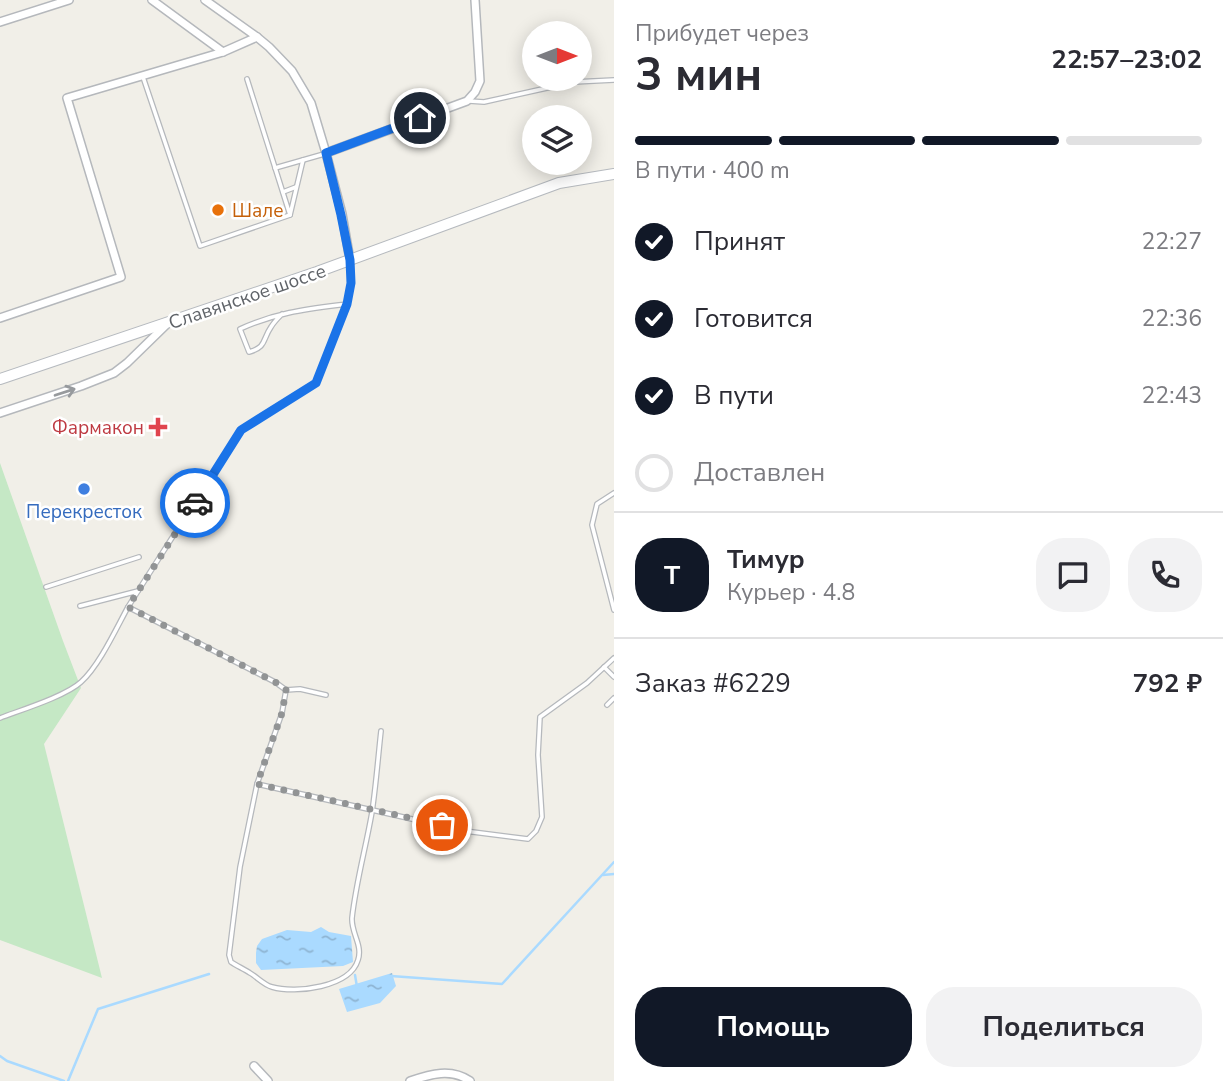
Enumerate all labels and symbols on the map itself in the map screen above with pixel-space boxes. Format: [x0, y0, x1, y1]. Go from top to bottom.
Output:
north arrow [522, 21, 592, 91]
pin [390, 88, 450, 148]
place label: Шале [232, 198, 283, 224]
marker: Шале [210, 202, 226, 218]
street label: Славянское шоссе [165, 258, 329, 336]
one-way arrow [54, 384, 76, 397]
place label: Фармакон [52, 415, 144, 441]
marker: Фармакон [150, 419, 166, 435]
courier [160, 468, 230, 538]
marker: Перекресток [76, 481, 92, 497]
place label: Перекресток [26, 499, 142, 525]
pin [412, 795, 472, 855]

